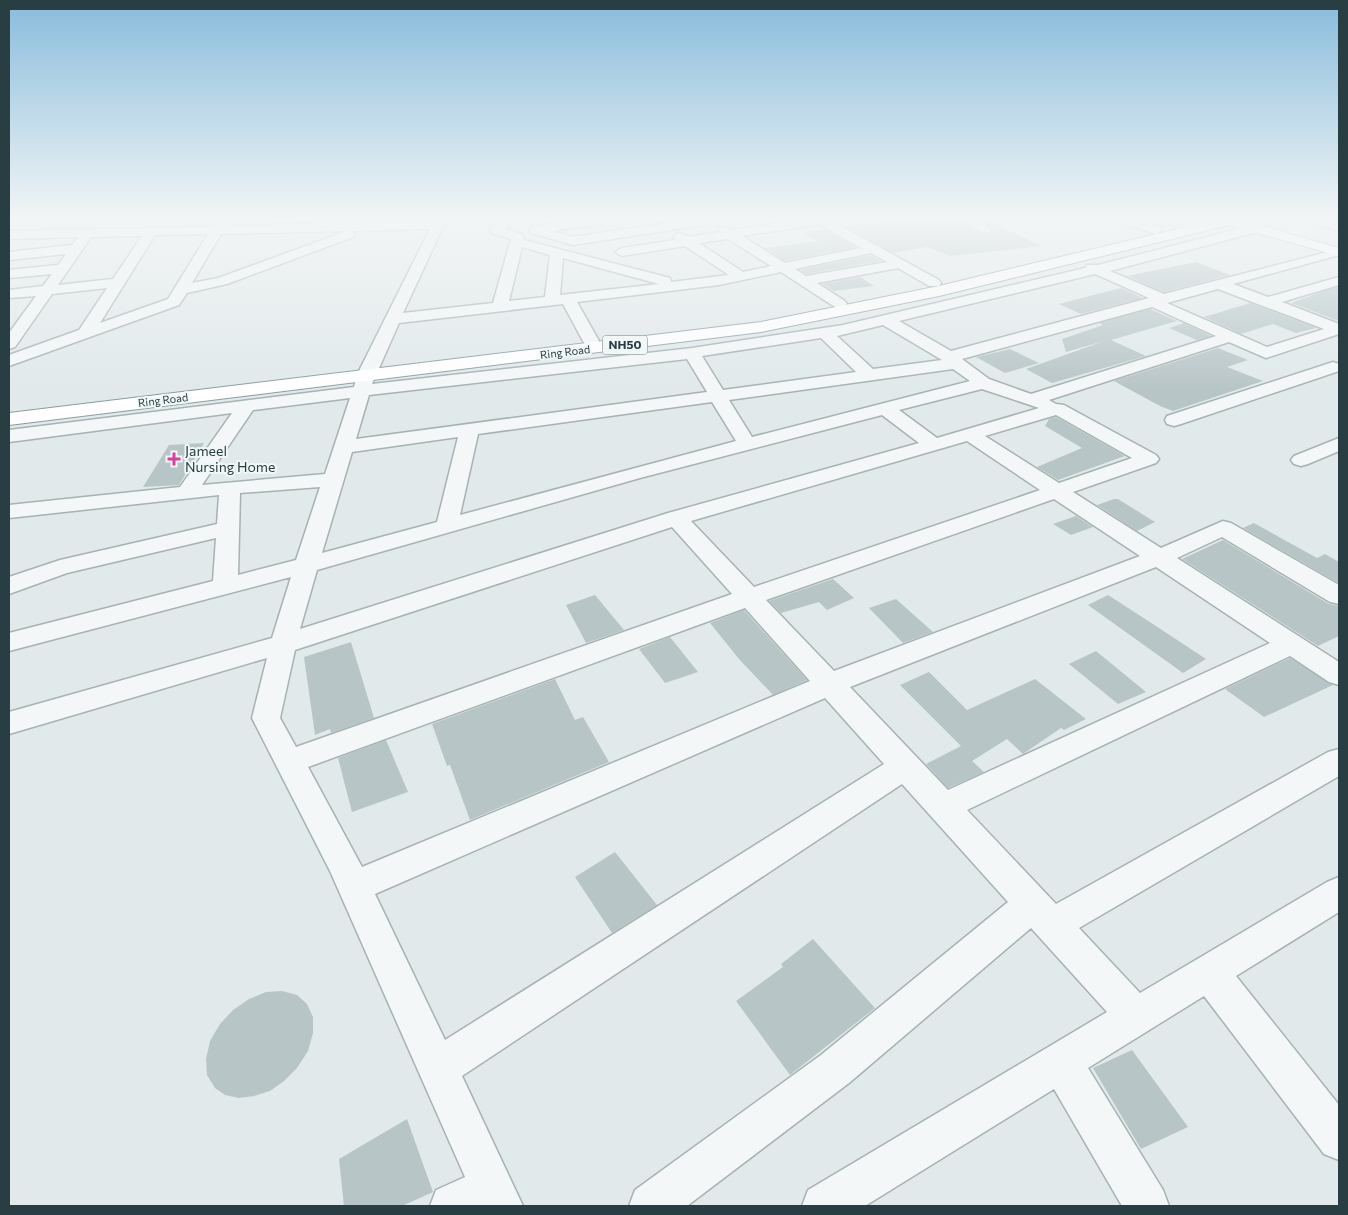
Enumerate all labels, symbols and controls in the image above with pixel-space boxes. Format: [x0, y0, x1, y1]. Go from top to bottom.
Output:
road number: NH50 [602, 336, 648, 354]
street label: Ring Road [539, 342, 591, 361]
street label: Ring Road [137, 390, 189, 409]
place label: Jameel Nursing Home [185, 442, 275, 475]
marker: Jameel Nursing Home [167, 452, 181, 466]

